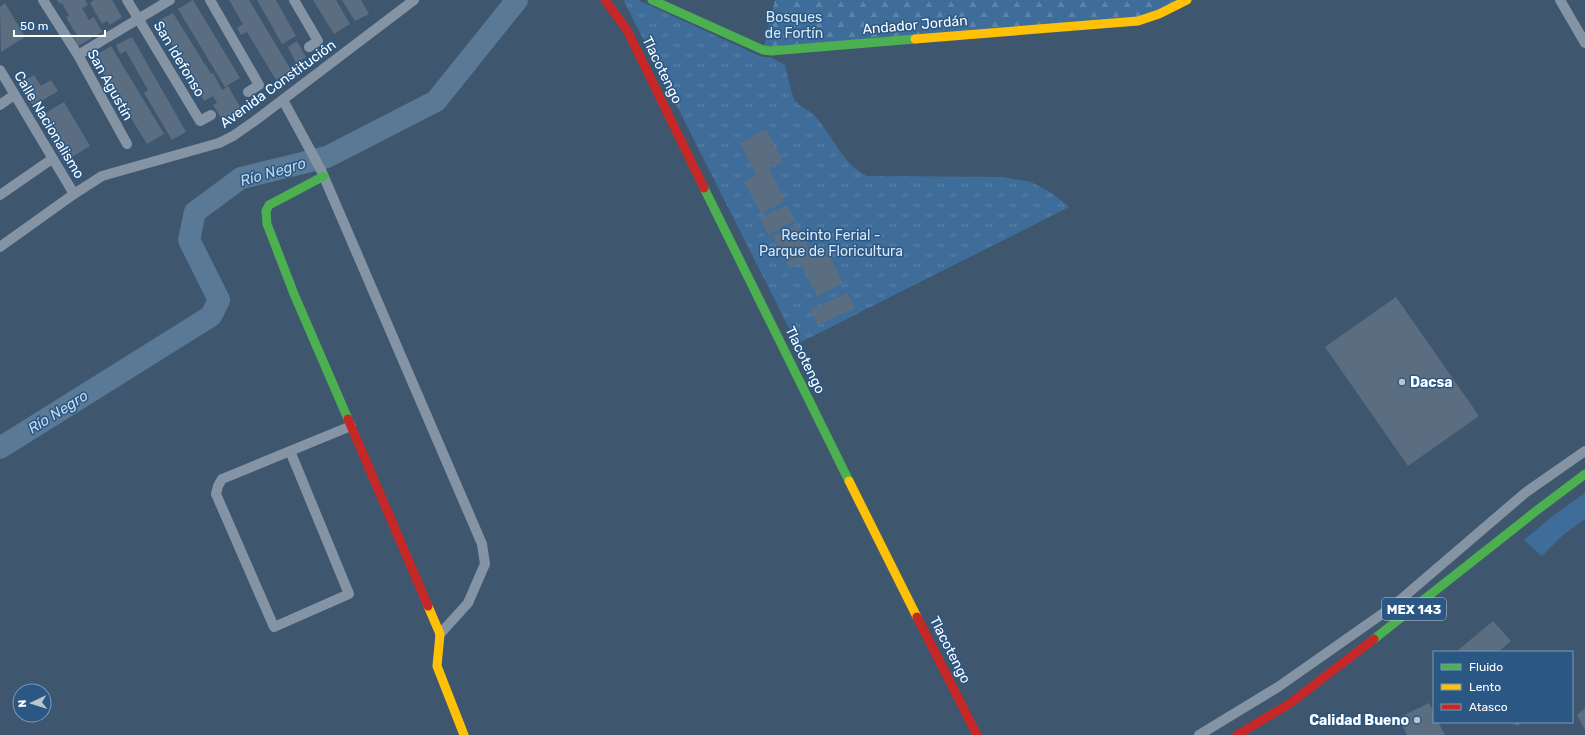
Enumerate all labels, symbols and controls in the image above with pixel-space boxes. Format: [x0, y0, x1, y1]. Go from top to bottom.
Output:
park label: Bosques de Fortín [765, 9, 823, 42]
scale bar [14, 12, 105, 38]
street label: Andador Jordán [862, 12, 968, 38]
street label: San Idefonso [150, 18, 208, 100]
text: 50 m [20, 19, 48, 33]
street label: Tlacotengo [638, 34, 686, 106]
street label: Avenida Constitución [217, 36, 339, 132]
street label: San Agustín [84, 47, 136, 123]
street label: Calle Nacionalismo [10, 68, 88, 182]
water label: Río Negro [238, 154, 308, 190]
park label: Recinto Ferial - Parque de Floricultura [759, 227, 903, 260]
street label: Tlacotengo [781, 324, 829, 396]
place label: Dacsa [1410, 374, 1453, 391]
marker: Dacsa [1397, 377, 1407, 387]
water label: Río Negro [24, 386, 92, 438]
road number: MEX 143 [1382, 598, 1446, 620]
street label: Tlacotengo [926, 614, 974, 686]
legend [1433, 651, 1573, 723]
text: Fluido [1469, 660, 1503, 674]
text: Lento [1469, 680, 1501, 694]
north arrow [12, 683, 52, 723]
text: N [16, 699, 29, 708]
text: Atasco [1469, 700, 1508, 714]
place label: Calidad Bueno [1309, 712, 1409, 729]
marker: Calidad Bueno [1412, 715, 1422, 725]

